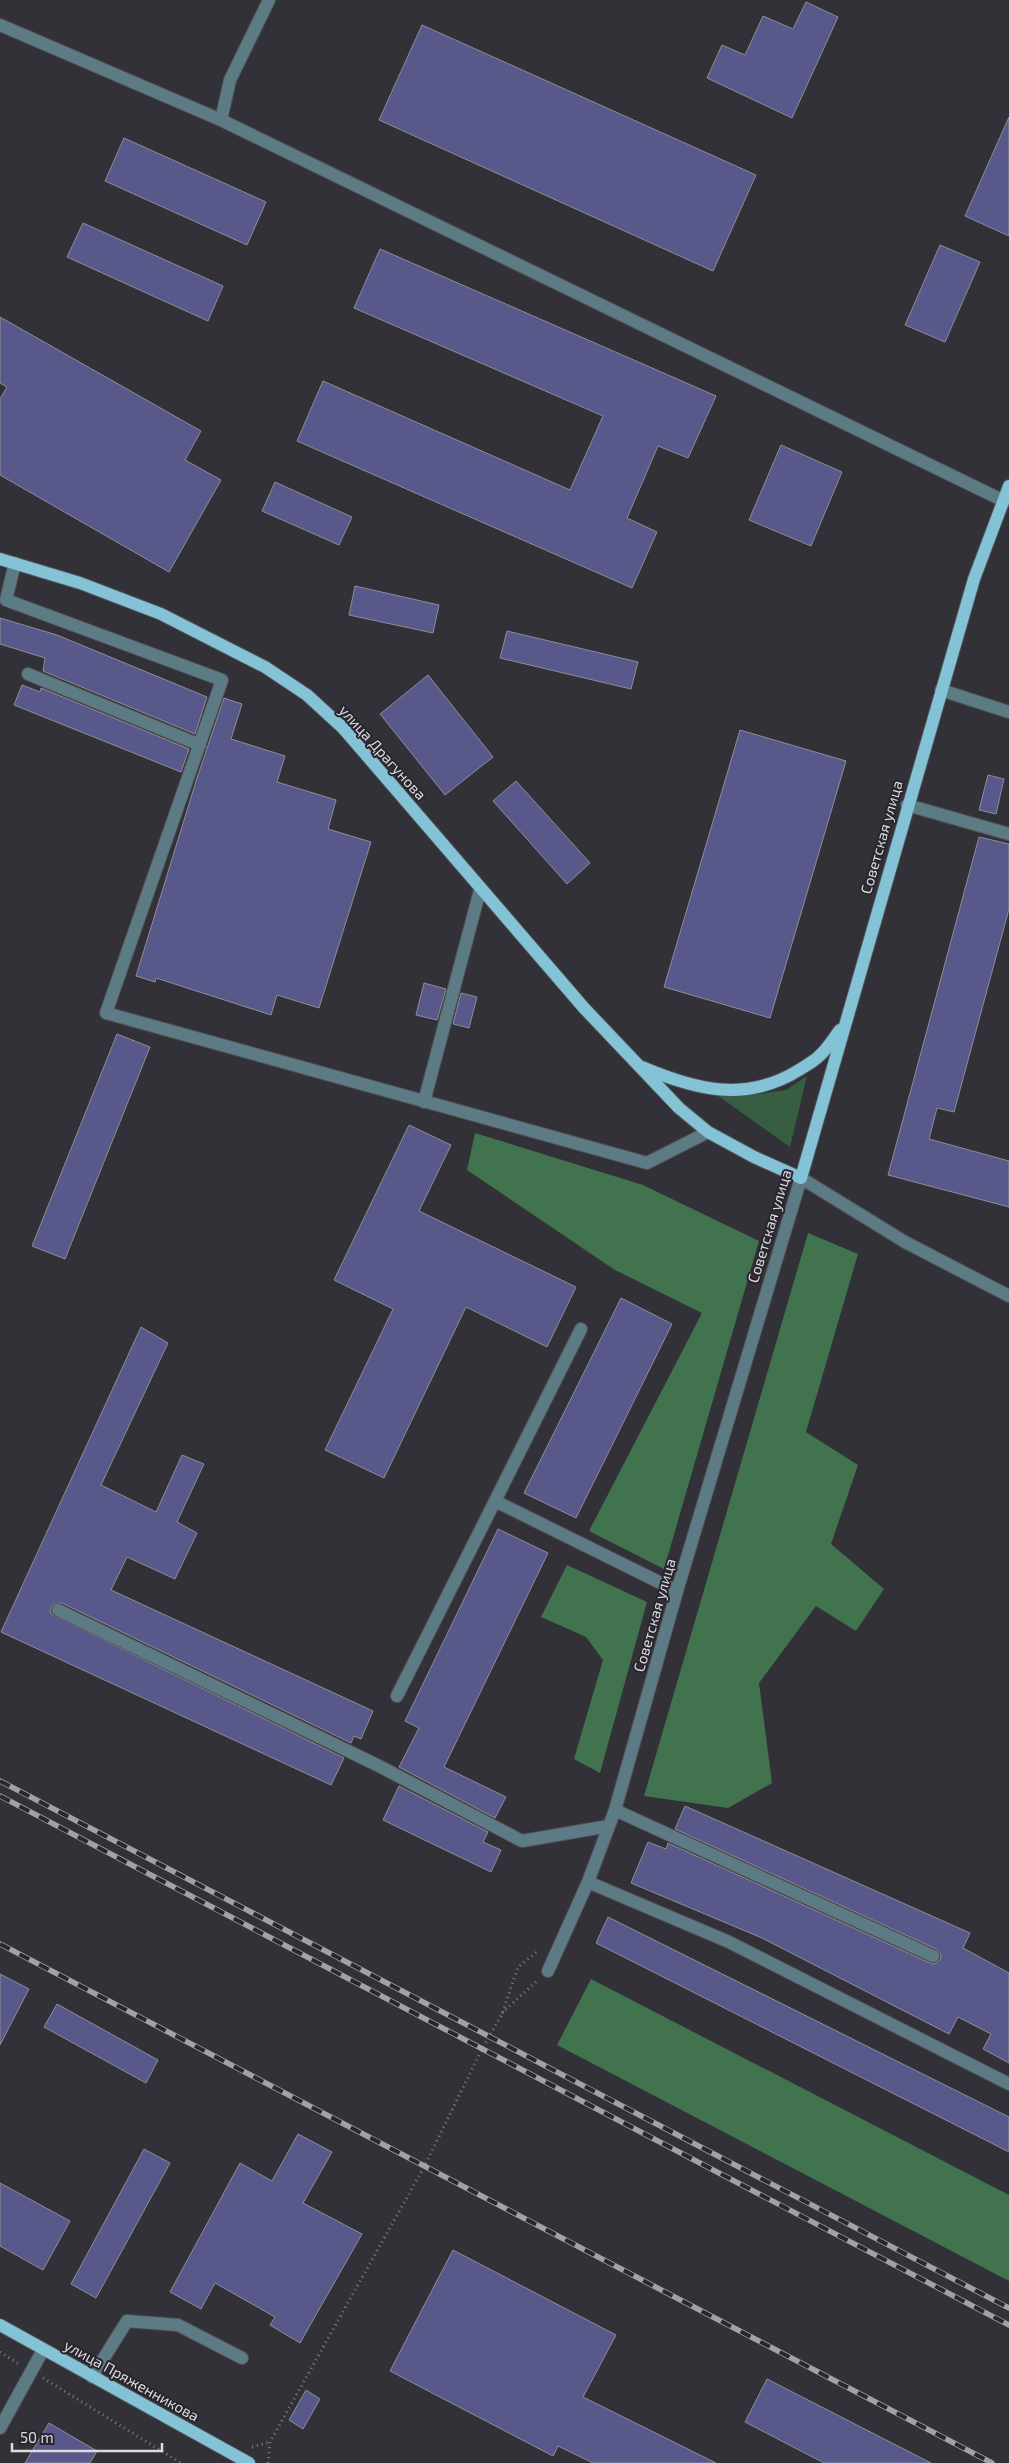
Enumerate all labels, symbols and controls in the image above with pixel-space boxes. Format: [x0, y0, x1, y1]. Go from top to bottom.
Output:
street label: улица Драгунова [335, 701, 430, 804]
street label: Советская улица [856, 778, 907, 896]
street label: Советская улица [743, 1167, 796, 1285]
street label: Советская улица [629, 1556, 680, 1674]
street label: улица Пряженникова [61, 2335, 203, 2425]
scale bar [12, 2420, 162, 2452]
text: 50 m [20, 2428, 54, 2446]

